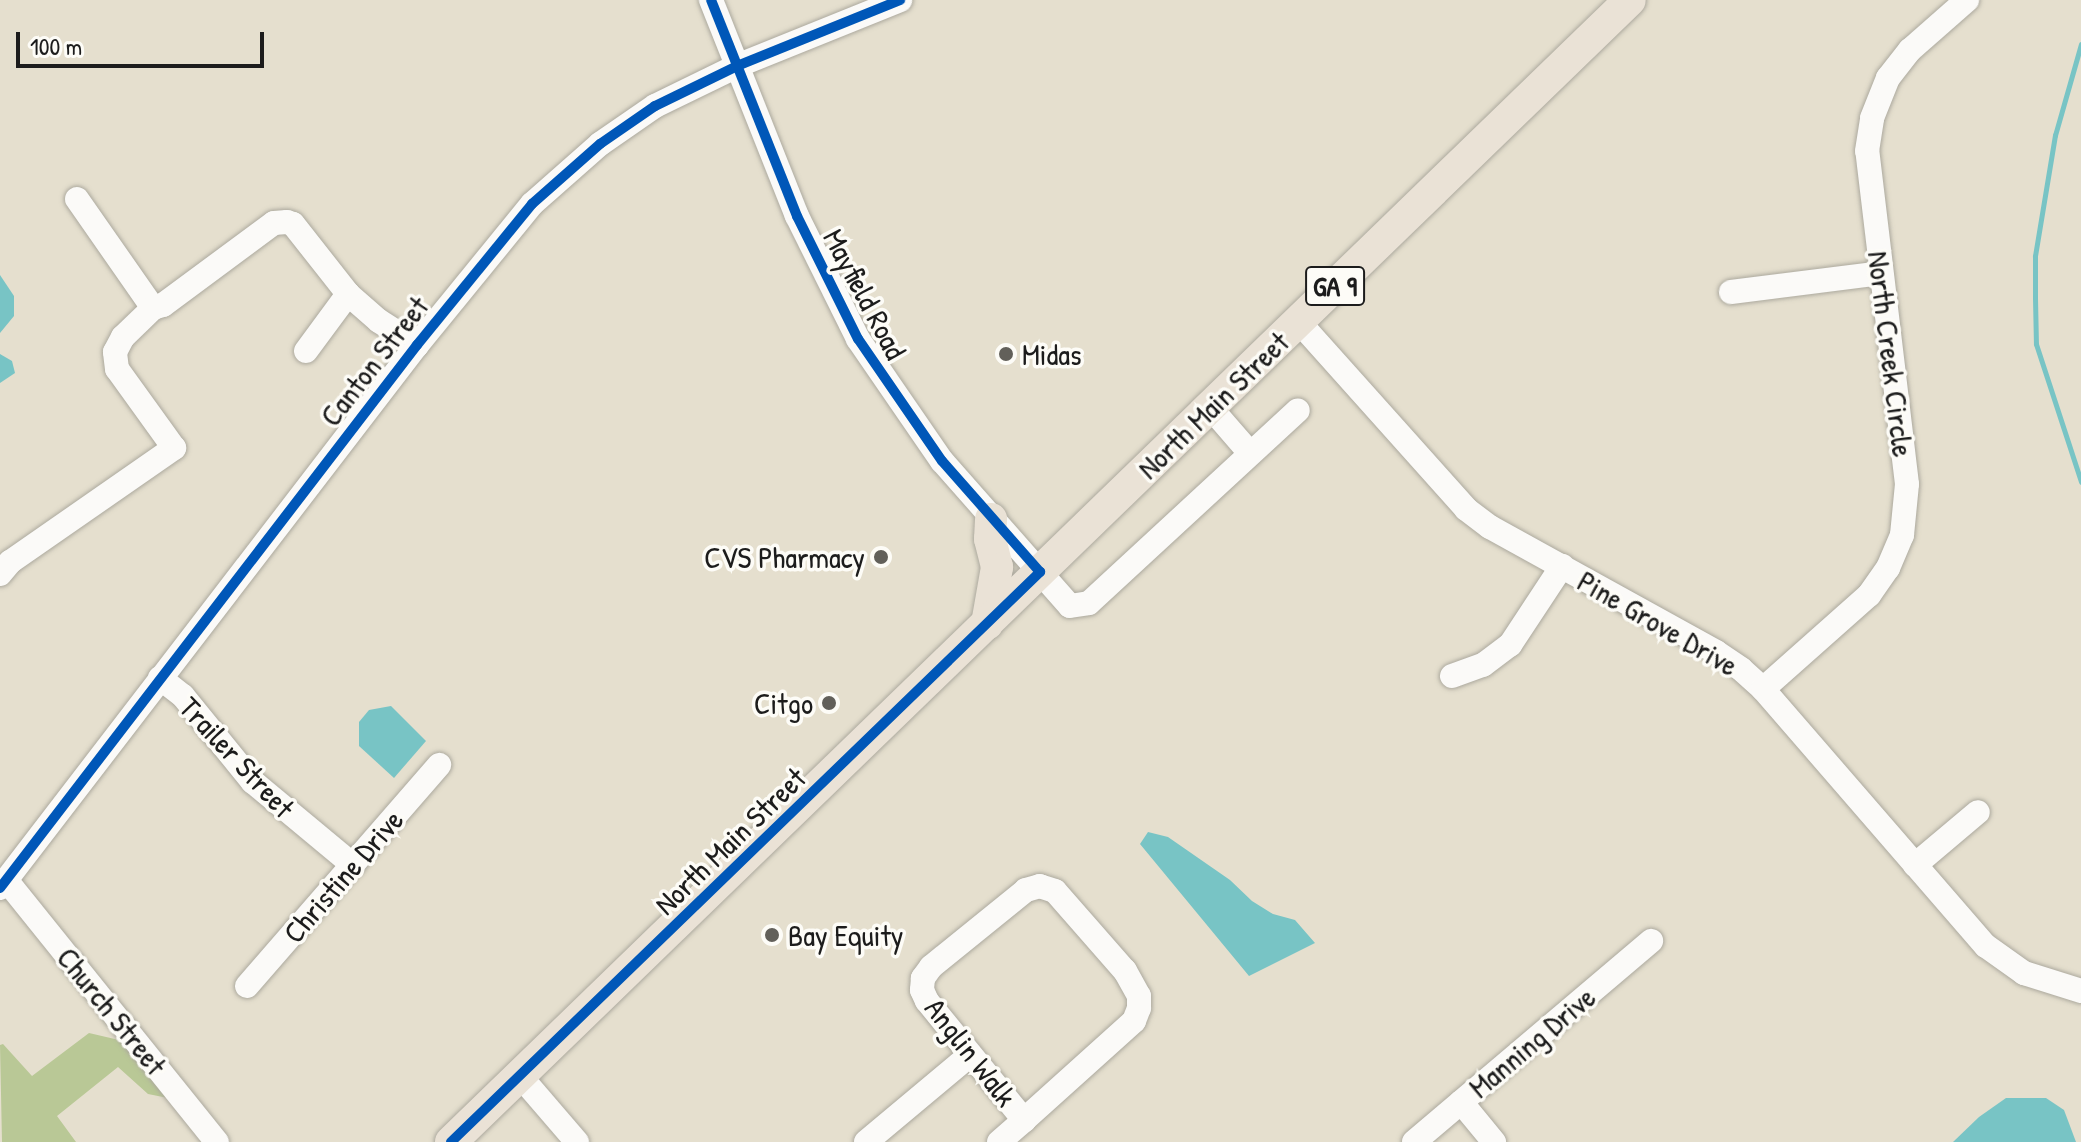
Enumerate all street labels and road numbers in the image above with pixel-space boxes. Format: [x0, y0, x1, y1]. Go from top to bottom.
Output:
street label: Mayfield Road [816, 223, 914, 365]
street label: North Creek Circle [1861, 249, 1921, 459]
road number: GA 9 [1305, 262, 1365, 310]
street label: Canton Street [312, 289, 436, 433]
street label: North Main Street [1130, 324, 1296, 486]
street label: Pine Grove Drive [1572, 563, 1744, 683]
street label: Trailer Street [172, 689, 302, 825]
street label: North Main Street [647, 760, 813, 922]
street label: Christine Drive [275, 802, 411, 950]
street label: Church Street [50, 940, 174, 1082]
street label: Manning Drive [1462, 979, 1602, 1105]
street label: Anglin Walk [918, 991, 1024, 1113]

